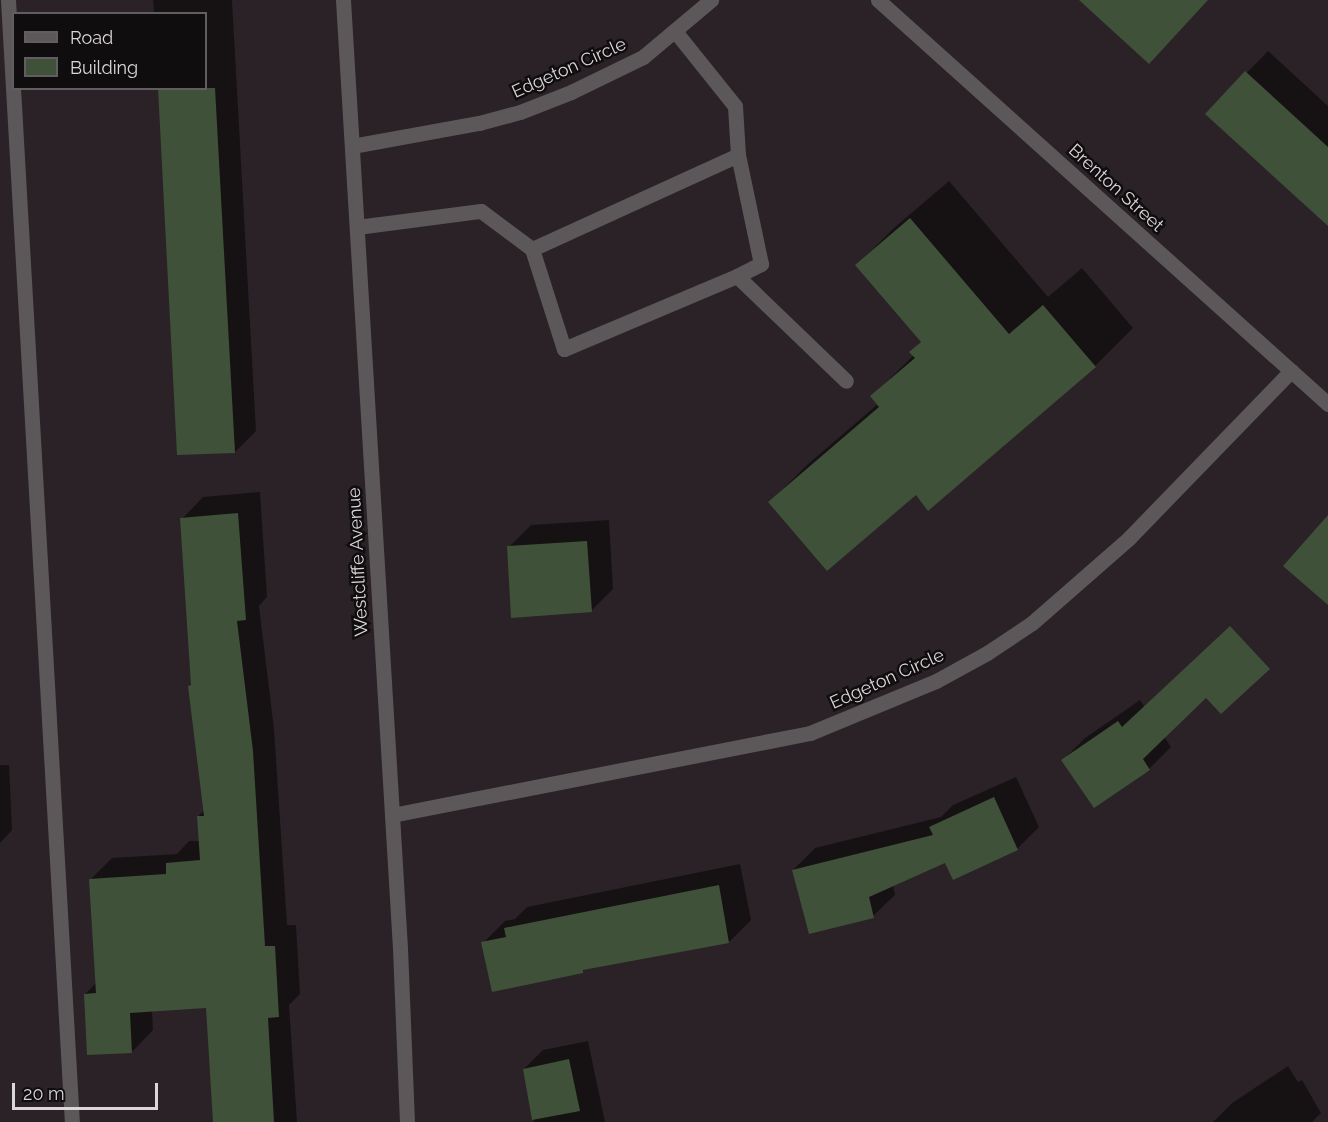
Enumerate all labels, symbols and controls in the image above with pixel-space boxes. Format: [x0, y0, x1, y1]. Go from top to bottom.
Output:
legend [12, 12, 207, 90]
text: Road [70, 27, 113, 48]
street label: Edgeton Circle [509, 33, 629, 103]
text: Building [70, 57, 138, 78]
street label: Brenton Street [1064, 140, 1168, 236]
street label: Westcliffe Avenue [343, 487, 373, 637]
street label: Edgeton Circle [827, 644, 947, 714]
scale bar [15, 1071, 160, 1109]
text: 20 m [23, 1083, 65, 1104]

